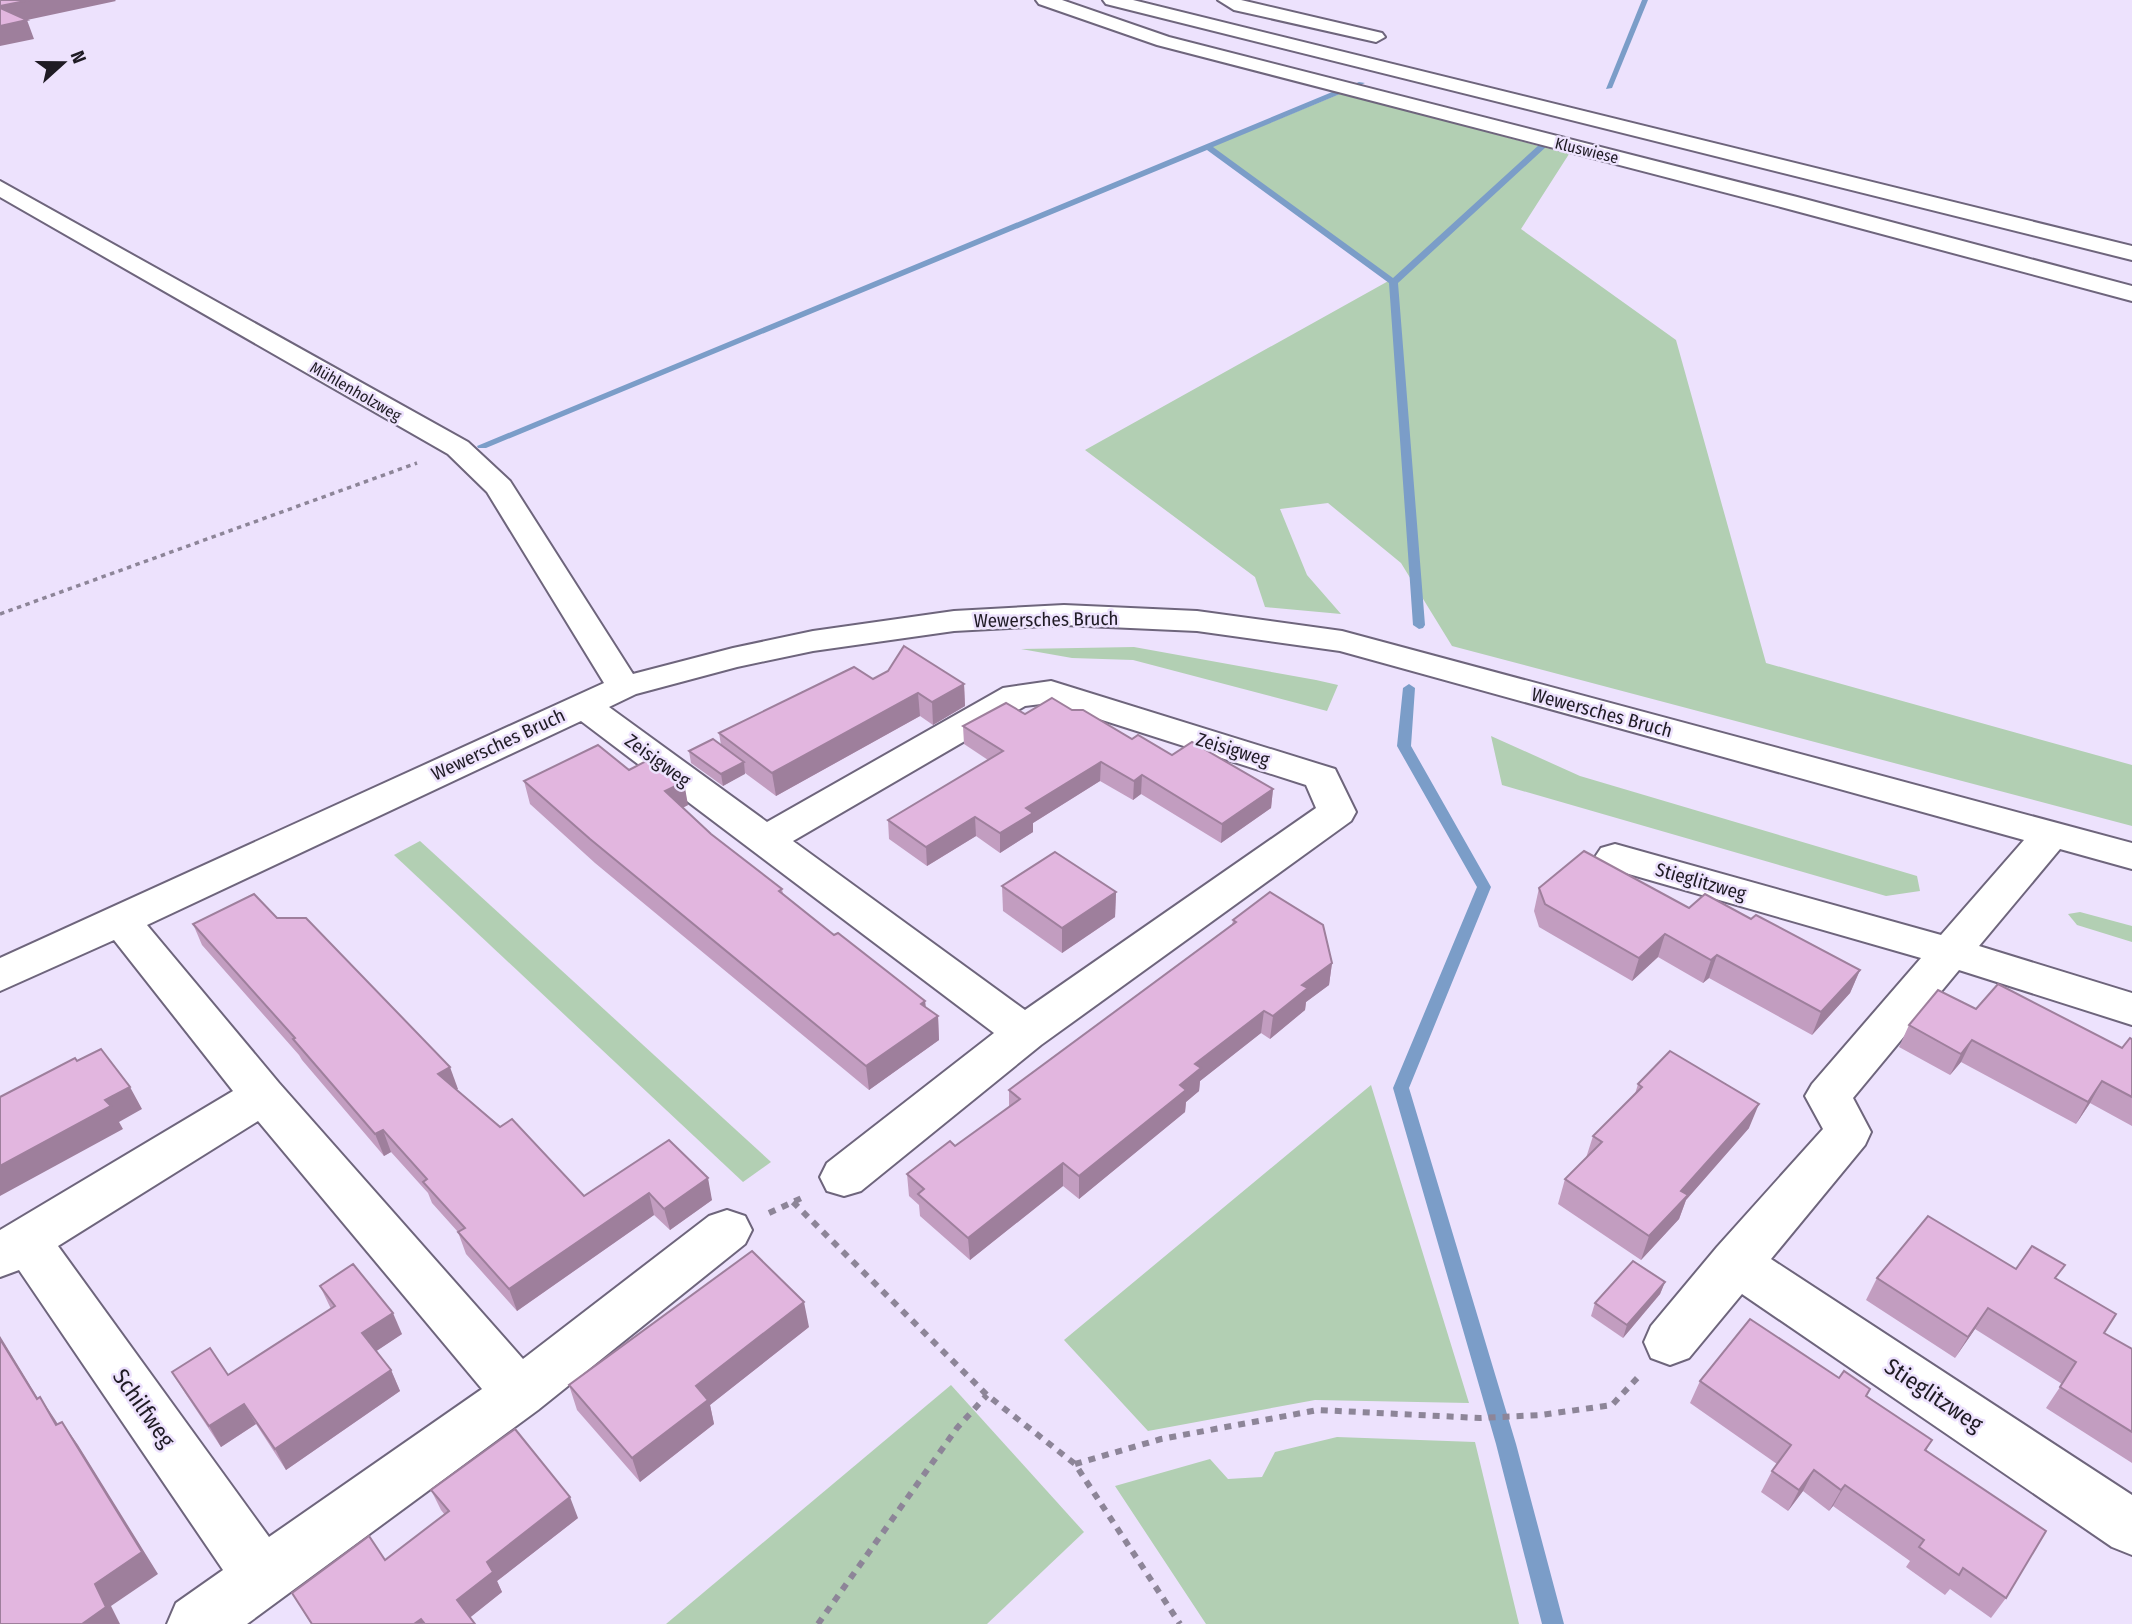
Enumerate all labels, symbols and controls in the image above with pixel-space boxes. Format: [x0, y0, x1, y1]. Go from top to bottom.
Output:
north arrow [28, 28, 98, 98]
text: N [66, 48, 91, 67]
street label: Kluswiese [1553, 133, 1621, 168]
street label: Mühlenholzweg [307, 358, 405, 425]
street label: Wewersches Bruch [973, 607, 1119, 632]
street label: Wewersches Bruch [1529, 683, 1675, 742]
street label: Wewersches Bruch [428, 703, 569, 786]
street label: Zeisigweg [1193, 727, 1272, 772]
street label: Zeisigweg [620, 729, 695, 792]
street label: Stieglitzweg [1653, 858, 1749, 905]
street label: Stieglitzweg [1879, 1352, 1989, 1438]
street label: Schilfweg [107, 1363, 181, 1453]

